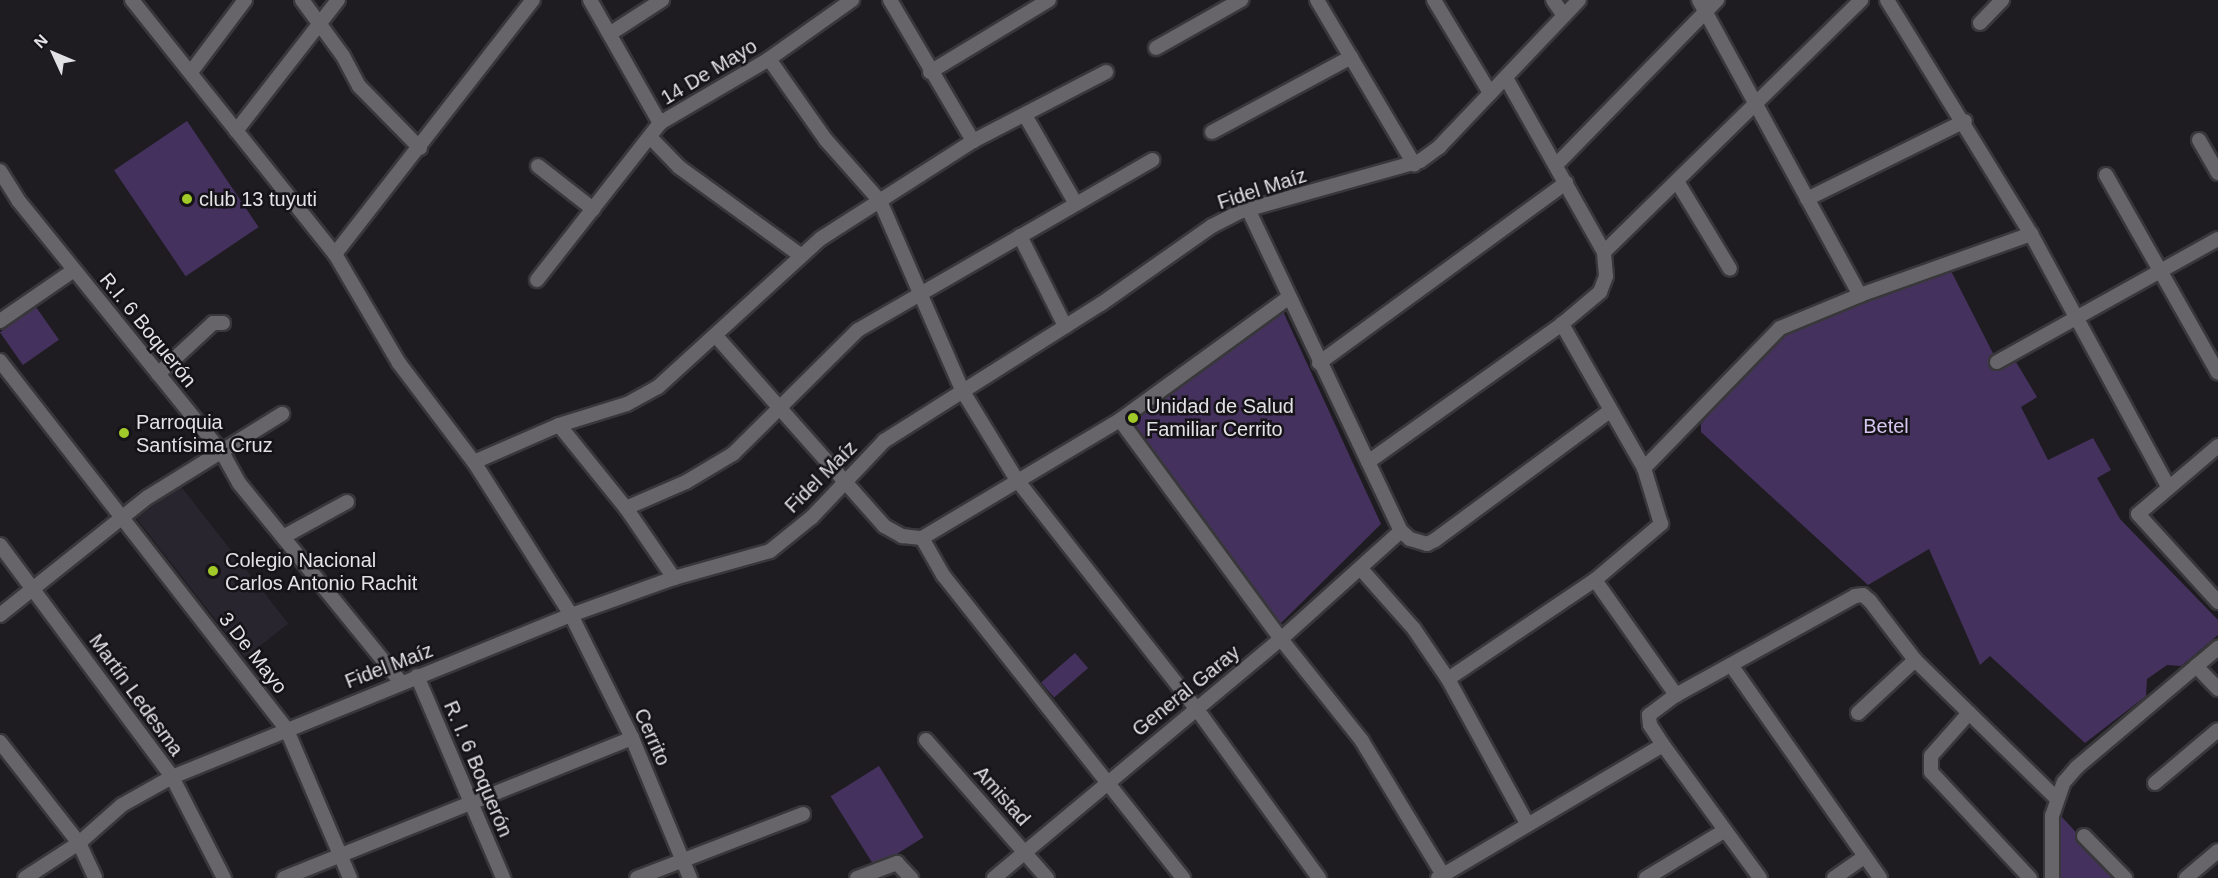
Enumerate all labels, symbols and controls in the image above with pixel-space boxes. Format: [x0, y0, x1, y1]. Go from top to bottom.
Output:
north arrow [24, 24, 84, 84]
text: N [31, 31, 51, 51]
street label: 14 De Mayo [657, 34, 761, 110]
street label: Fidel Maíz [1214, 163, 1310, 215]
place label: club 13 tuyuti [199, 187, 317, 211]
marker: club 13 tuyuti [180, 192, 194, 206]
street label: R.I. 6 Boquerón [95, 268, 201, 392]
place label: Unidad de Salud Familiar Cerrito [1146, 394, 1294, 441]
marker: Unidad de Salud Familiar Cerrito [1124, 409, 1142, 427]
place label: Parroquia Santísima Cruz [136, 410, 273, 457]
park label: Betel [1863, 414, 1909, 438]
marker: Parroquia Santísima Cruz [117, 426, 131, 440]
street label: Fidel Maíz [780, 436, 862, 518]
place label: Colegio Nacional Carlos Antonio Rachit [225, 548, 418, 595]
marker: Colegio Nacional Carlos Antonio Rachit [206, 564, 220, 578]
street label: 3 De Mayo [214, 608, 292, 698]
street label: Martín Ledesma [84, 629, 188, 761]
street label: Fidel Maíz [342, 638, 436, 694]
street label: General Garay [1127, 640, 1245, 742]
street label: R. I. 6 Boquerón [439, 697, 517, 841]
street label: Cerrito [629, 705, 675, 769]
street label: Amistad [969, 761, 1035, 831]

